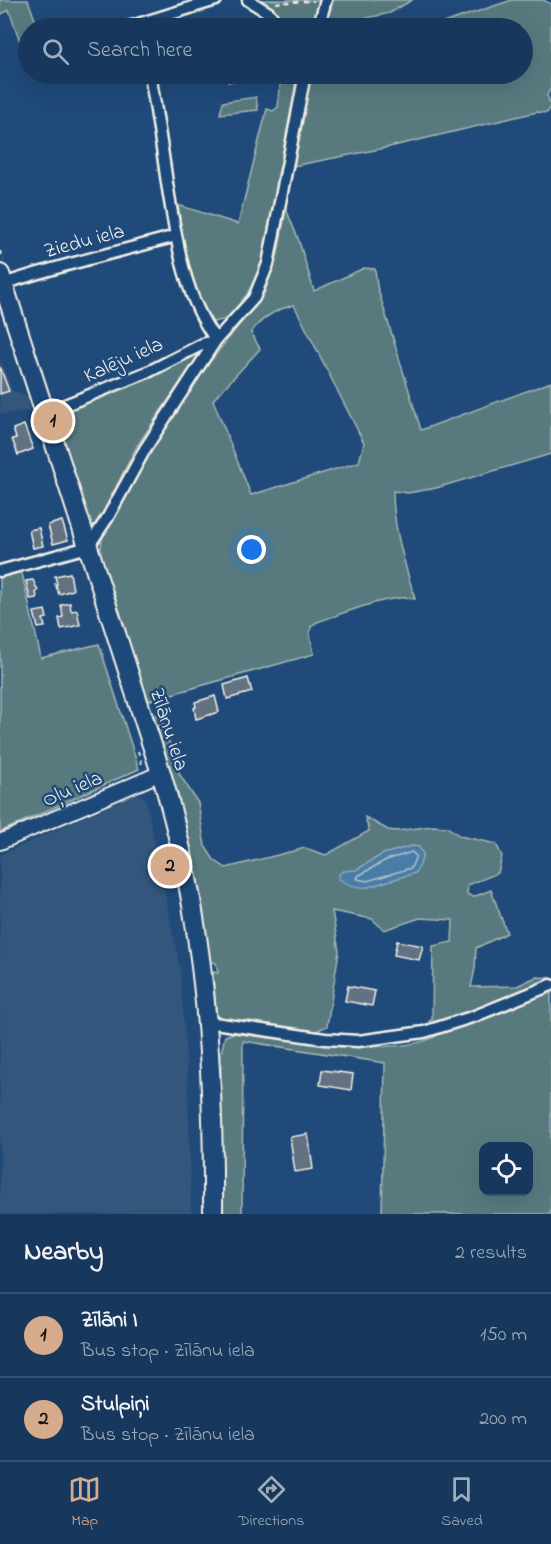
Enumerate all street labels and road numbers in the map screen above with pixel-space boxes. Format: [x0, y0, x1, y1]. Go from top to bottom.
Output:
street label: Ziedu iela [41, 217, 128, 267]
street label: Kalēju iela [79, 330, 168, 392]
street label: Zīlānu iela [141, 684, 196, 775]
street label: Oļu iela [38, 764, 107, 816]

